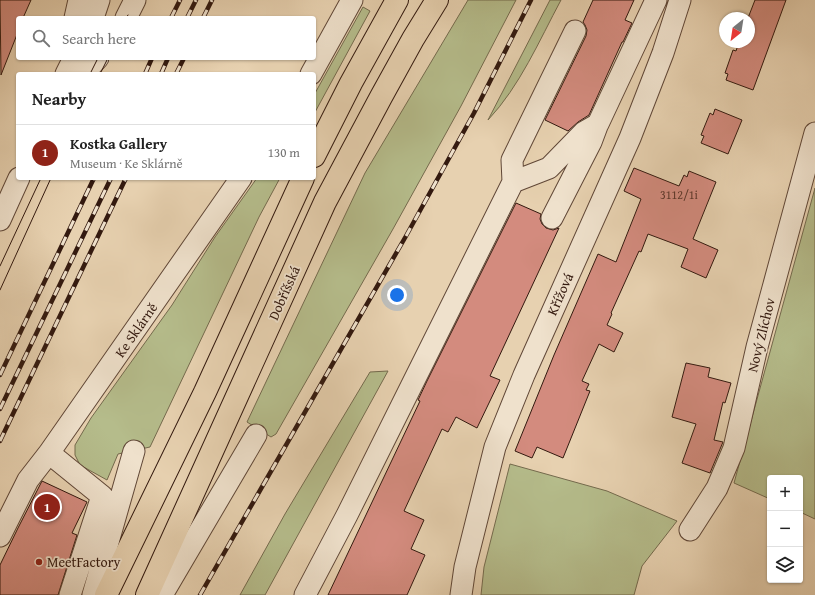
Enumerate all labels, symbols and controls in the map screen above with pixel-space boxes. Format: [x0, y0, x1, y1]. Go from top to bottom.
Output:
north arrow [719, 12, 755, 48]
search box [16, 16, 316, 60]
icon: search [30, 27, 52, 49]
text: Search here [62, 28, 136, 49]
text: Nearby [32, 86, 86, 111]
text: Kostka Gallery [70, 133, 167, 154]
text: 1 [42, 143, 48, 162]
text: 130 m [268, 143, 300, 162]
text: Museum · Ke Sklárně [70, 154, 183, 173]
house number: 3112/1i [660, 186, 699, 203]
street label: Dobříšská [263, 262, 305, 323]
street label: Křížová [542, 269, 578, 318]
your location [387, 285, 407, 305]
street label: Nový Zlíchov [742, 296, 780, 374]
street label: Ke Sklárně [110, 298, 162, 361]
map controls [767, 475, 803, 583]
button: + [767, 475, 803, 511]
pin: 1 [34, 492, 60, 522]
button: − [767, 511, 803, 547]
button: layers [767, 547, 803, 583]
place label: MeetFactory [47, 552, 121, 572]
marker: MeetFactory [34, 557, 44, 567]

